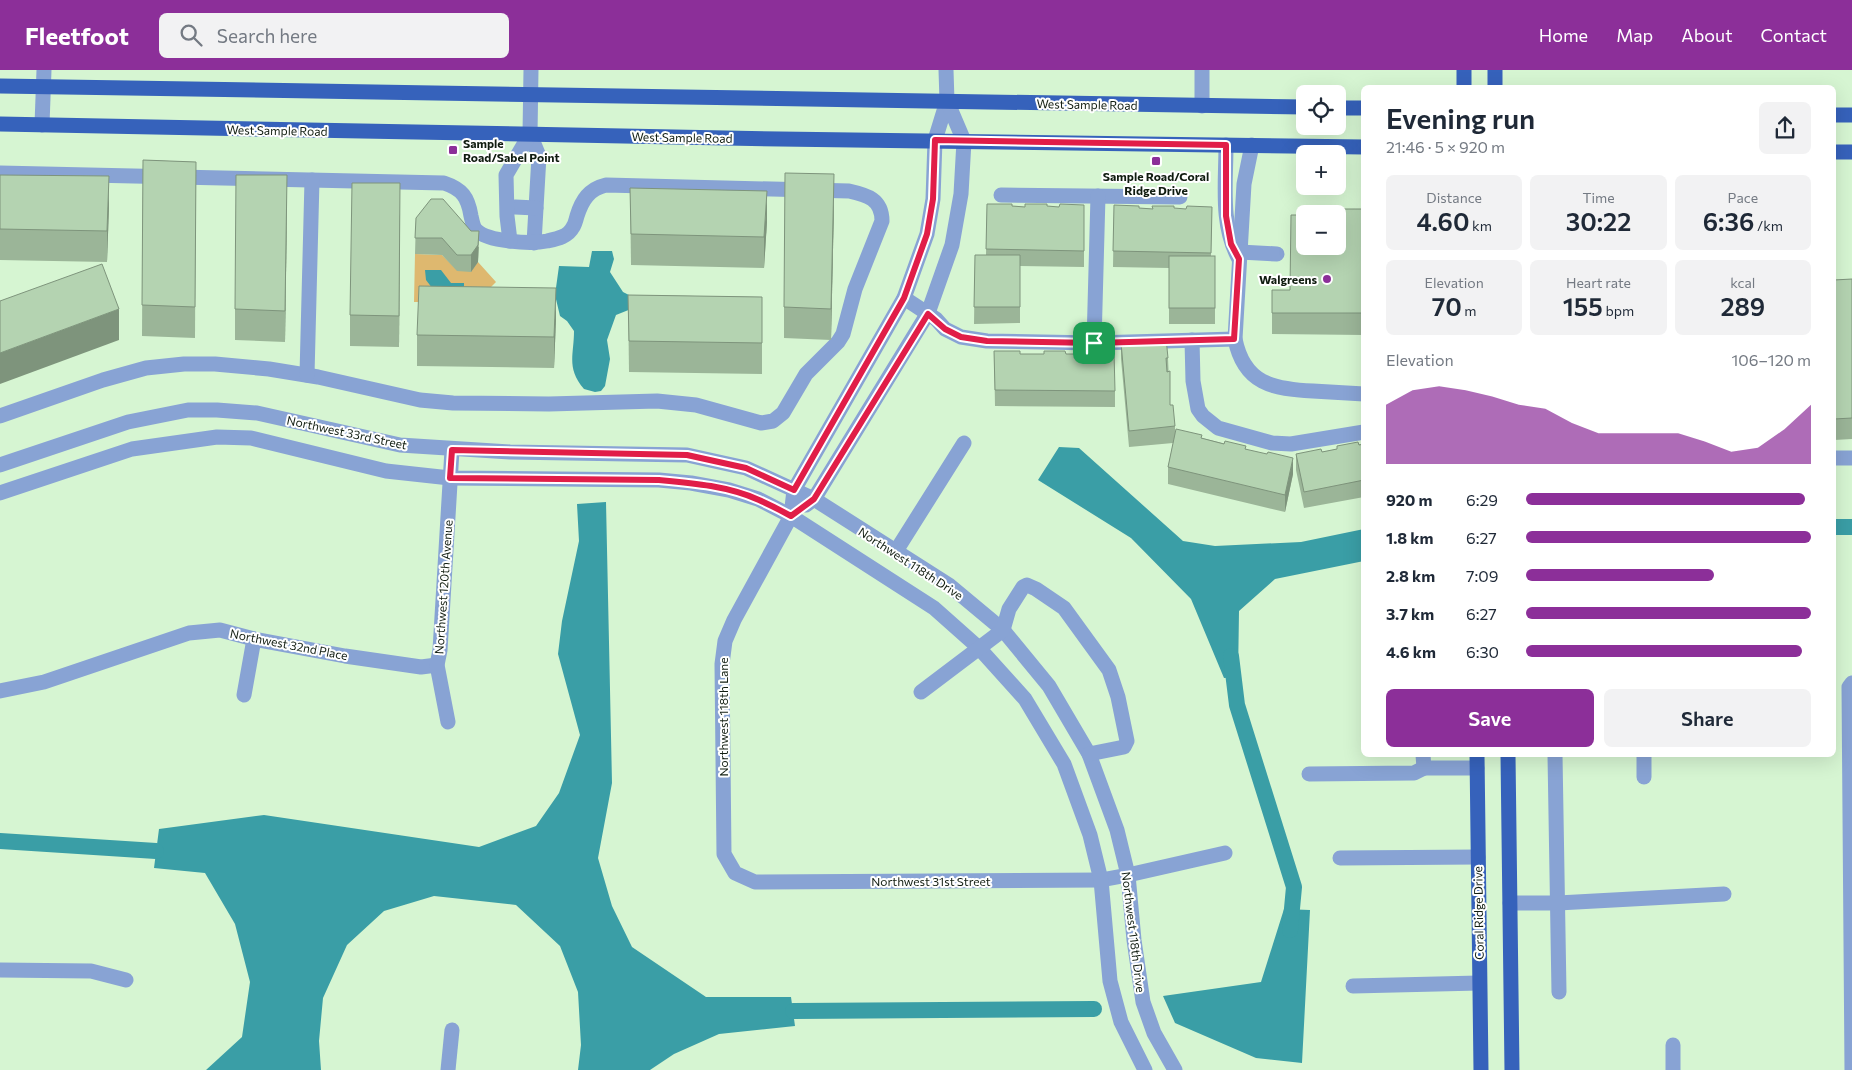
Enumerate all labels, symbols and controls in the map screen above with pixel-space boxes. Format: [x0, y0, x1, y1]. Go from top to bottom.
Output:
search box [159, 13, 509, 58]
text: Fleetfoot [25, 21, 129, 50]
icon: search [177, 21, 205, 49]
text: Search here [217, 24, 317, 47]
text: Home [1539, 24, 1588, 46]
text: Map [1616, 24, 1653, 46]
text: About [1681, 24, 1733, 46]
text: Contact [1761, 24, 1827, 46]
map controls [1296, 85, 1346, 255]
button: locate [1296, 85, 1346, 135]
street label: West Sample Road [1036, 96, 1138, 112]
text: Evening run [1386, 101, 1535, 135]
button: share [1759, 102, 1811, 154]
street label: West Sample Road [226, 122, 328, 138]
street label: West Sample Road [631, 129, 733, 145]
place label: Sample Road/Sabel Point [463, 136, 560, 164]
text: 21:46 · 5 × 920 m [1386, 137, 1505, 156]
marker: Sample Road/Sabel Point [447, 144, 459, 156]
button: + [1296, 145, 1346, 195]
marker: Sample Road/Coral Ridge Drive [1150, 155, 1162, 167]
place label: Sample Road/Coral Ridge Drive [1103, 169, 1209, 197]
text: Distance [1426, 189, 1482, 206]
text: Time [1582, 189, 1615, 206]
text: Pace [1728, 189, 1758, 206]
button: − [1296, 205, 1346, 255]
text: 4.60 [1416, 206, 1469, 236]
text: 30:22 [1566, 206, 1631, 236]
text: 6:36 [1703, 206, 1754, 236]
text: km [1469, 217, 1492, 234]
text: /km [1754, 217, 1783, 234]
place label: Walgreens [1259, 272, 1317, 286]
marker: Walgreens [1321, 273, 1333, 285]
text: Elevation [1425, 274, 1484, 291]
text: Heart rate [1566, 274, 1631, 291]
text: kcal [1730, 274, 1755, 291]
text: 70 [1432, 291, 1462, 321]
text: 155 [1563, 291, 1603, 321]
text: 289 [1720, 291, 1765, 321]
text: m [1462, 302, 1477, 319]
text: bpm [1603, 302, 1634, 319]
pin [1073, 322, 1115, 364]
icon: arrive [1080, 329, 1108, 357]
text: Elevation [1386, 350, 1454, 369]
text: 106–120 m [1731, 350, 1811, 369]
street label: Northwest 33rd Street [286, 412, 408, 452]
text: 920 m [1386, 490, 1432, 509]
text: 6:29 [1466, 490, 1498, 509]
street label: Northwest 120th Avenue [431, 519, 455, 655]
street label: Northwest 118th Drive [856, 524, 966, 602]
text: 1.8 km [1386, 528, 1433, 547]
text: 6:27 [1466, 528, 1497, 547]
text: 2.8 km [1386, 566, 1435, 585]
text: 7:09 [1466, 566, 1498, 585]
text: 3.7 km [1386, 604, 1434, 623]
text: 6:27 [1466, 604, 1497, 623]
street label: Northwest 32nd Place [229, 626, 349, 662]
text: 4.6 km [1386, 642, 1436, 661]
text: 6:30 [1466, 642, 1499, 661]
street label: Northwest 118th Lane [716, 657, 730, 777]
button: Save [1386, 689, 1594, 747]
button: Share [1604, 689, 1811, 747]
street label: Coral Ridge Drive [1470, 866, 1486, 960]
street label: Northwest 118th Drive [1120, 871, 1148, 993]
street label: Northwest 31st Street [871, 874, 991, 888]

